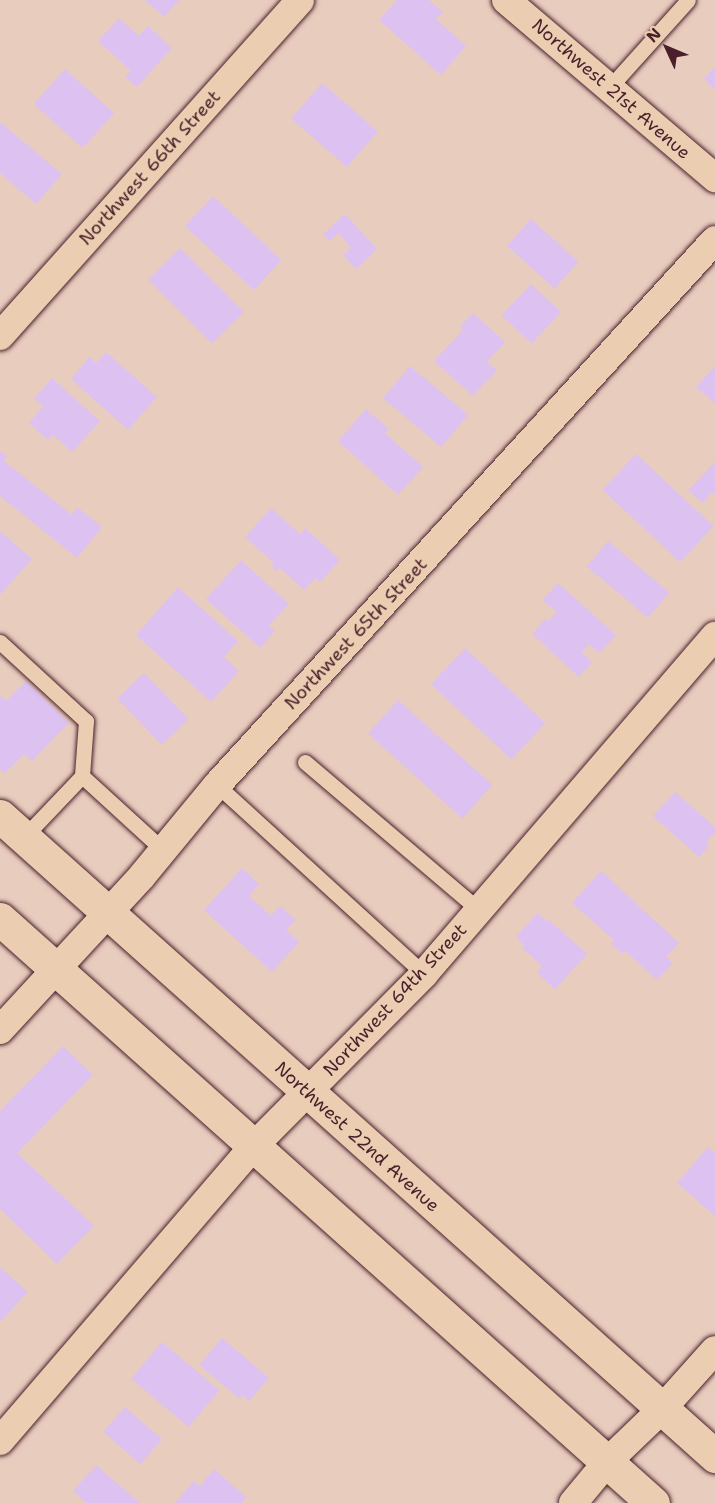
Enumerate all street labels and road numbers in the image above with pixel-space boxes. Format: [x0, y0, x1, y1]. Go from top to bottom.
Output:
street label: Northwest 21st Avenue [527, 14, 695, 164]
street label: Northwest 66th Street [75, 86, 225, 250]
street label: Northwest 65th Street [280, 554, 432, 714]
street label: Northwest 64th Street [319, 919, 471, 1081]
street label: Northwest 22nd Avenue [270, 1057, 444, 1217]

